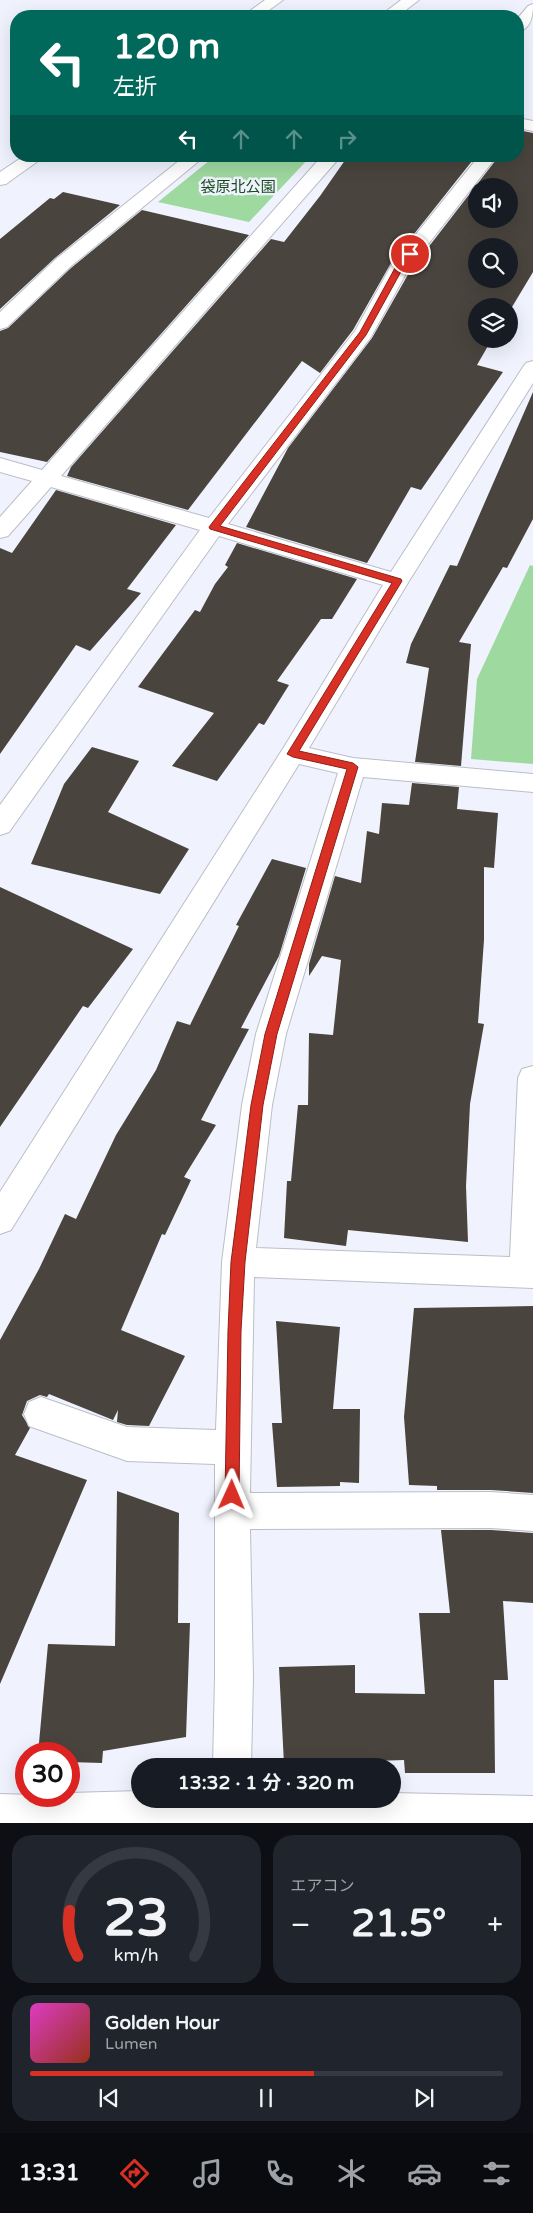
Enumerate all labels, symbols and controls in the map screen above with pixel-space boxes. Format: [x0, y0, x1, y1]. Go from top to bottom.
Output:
text: 120 m [113, 26, 220, 68]
icon: left [30, 30, 95, 95]
text: 左折 [113, 74, 157, 100]
icon: left [174, 125, 202, 153]
icon: ahead [227, 125, 255, 153]
icon: ahead [280, 125, 308, 153]
icon: right [333, 125, 361, 153]
park label: 袋原北公園 [200, 178, 276, 196]
map controls [468, 178, 518, 348]
button: sound [468, 178, 518, 228]
pin [389, 233, 431, 275]
button: search [468, 238, 518, 288]
icon: arrive [396, 240, 424, 268]
button: layers [468, 298, 518, 348]
position arrow [205, 1468, 257, 1520]
speed limit sign: 30 [15, 1742, 80, 1807]
text: 13:32 · 1 分 · 320 m [178, 1772, 354, 1794]
text: エアコン [291, 1876, 355, 1896]
text: 23 [104, 1887, 169, 1950]
text: 21.5° [351, 1901, 446, 1947]
text: − [291, 1908, 310, 1942]
text: + [487, 1908, 503, 1942]
text: km/h [114, 1945, 159, 1966]
text: Golden Hour [105, 2012, 219, 2034]
text: Lumen [105, 2034, 157, 2054]
icon: previous [95, 2084, 123, 2112]
icon: pause [252, 2084, 280, 2112]
icon: next [410, 2084, 438, 2112]
icon: directions [117, 2156, 152, 2191]
icon: music [190, 2156, 225, 2191]
icon: phone [262, 2156, 297, 2191]
icon: climate [334, 2156, 369, 2191]
icon: car [407, 2156, 442, 2191]
icon: filters [479, 2156, 514, 2191]
text: 13:31 [19, 2160, 80, 2186]

